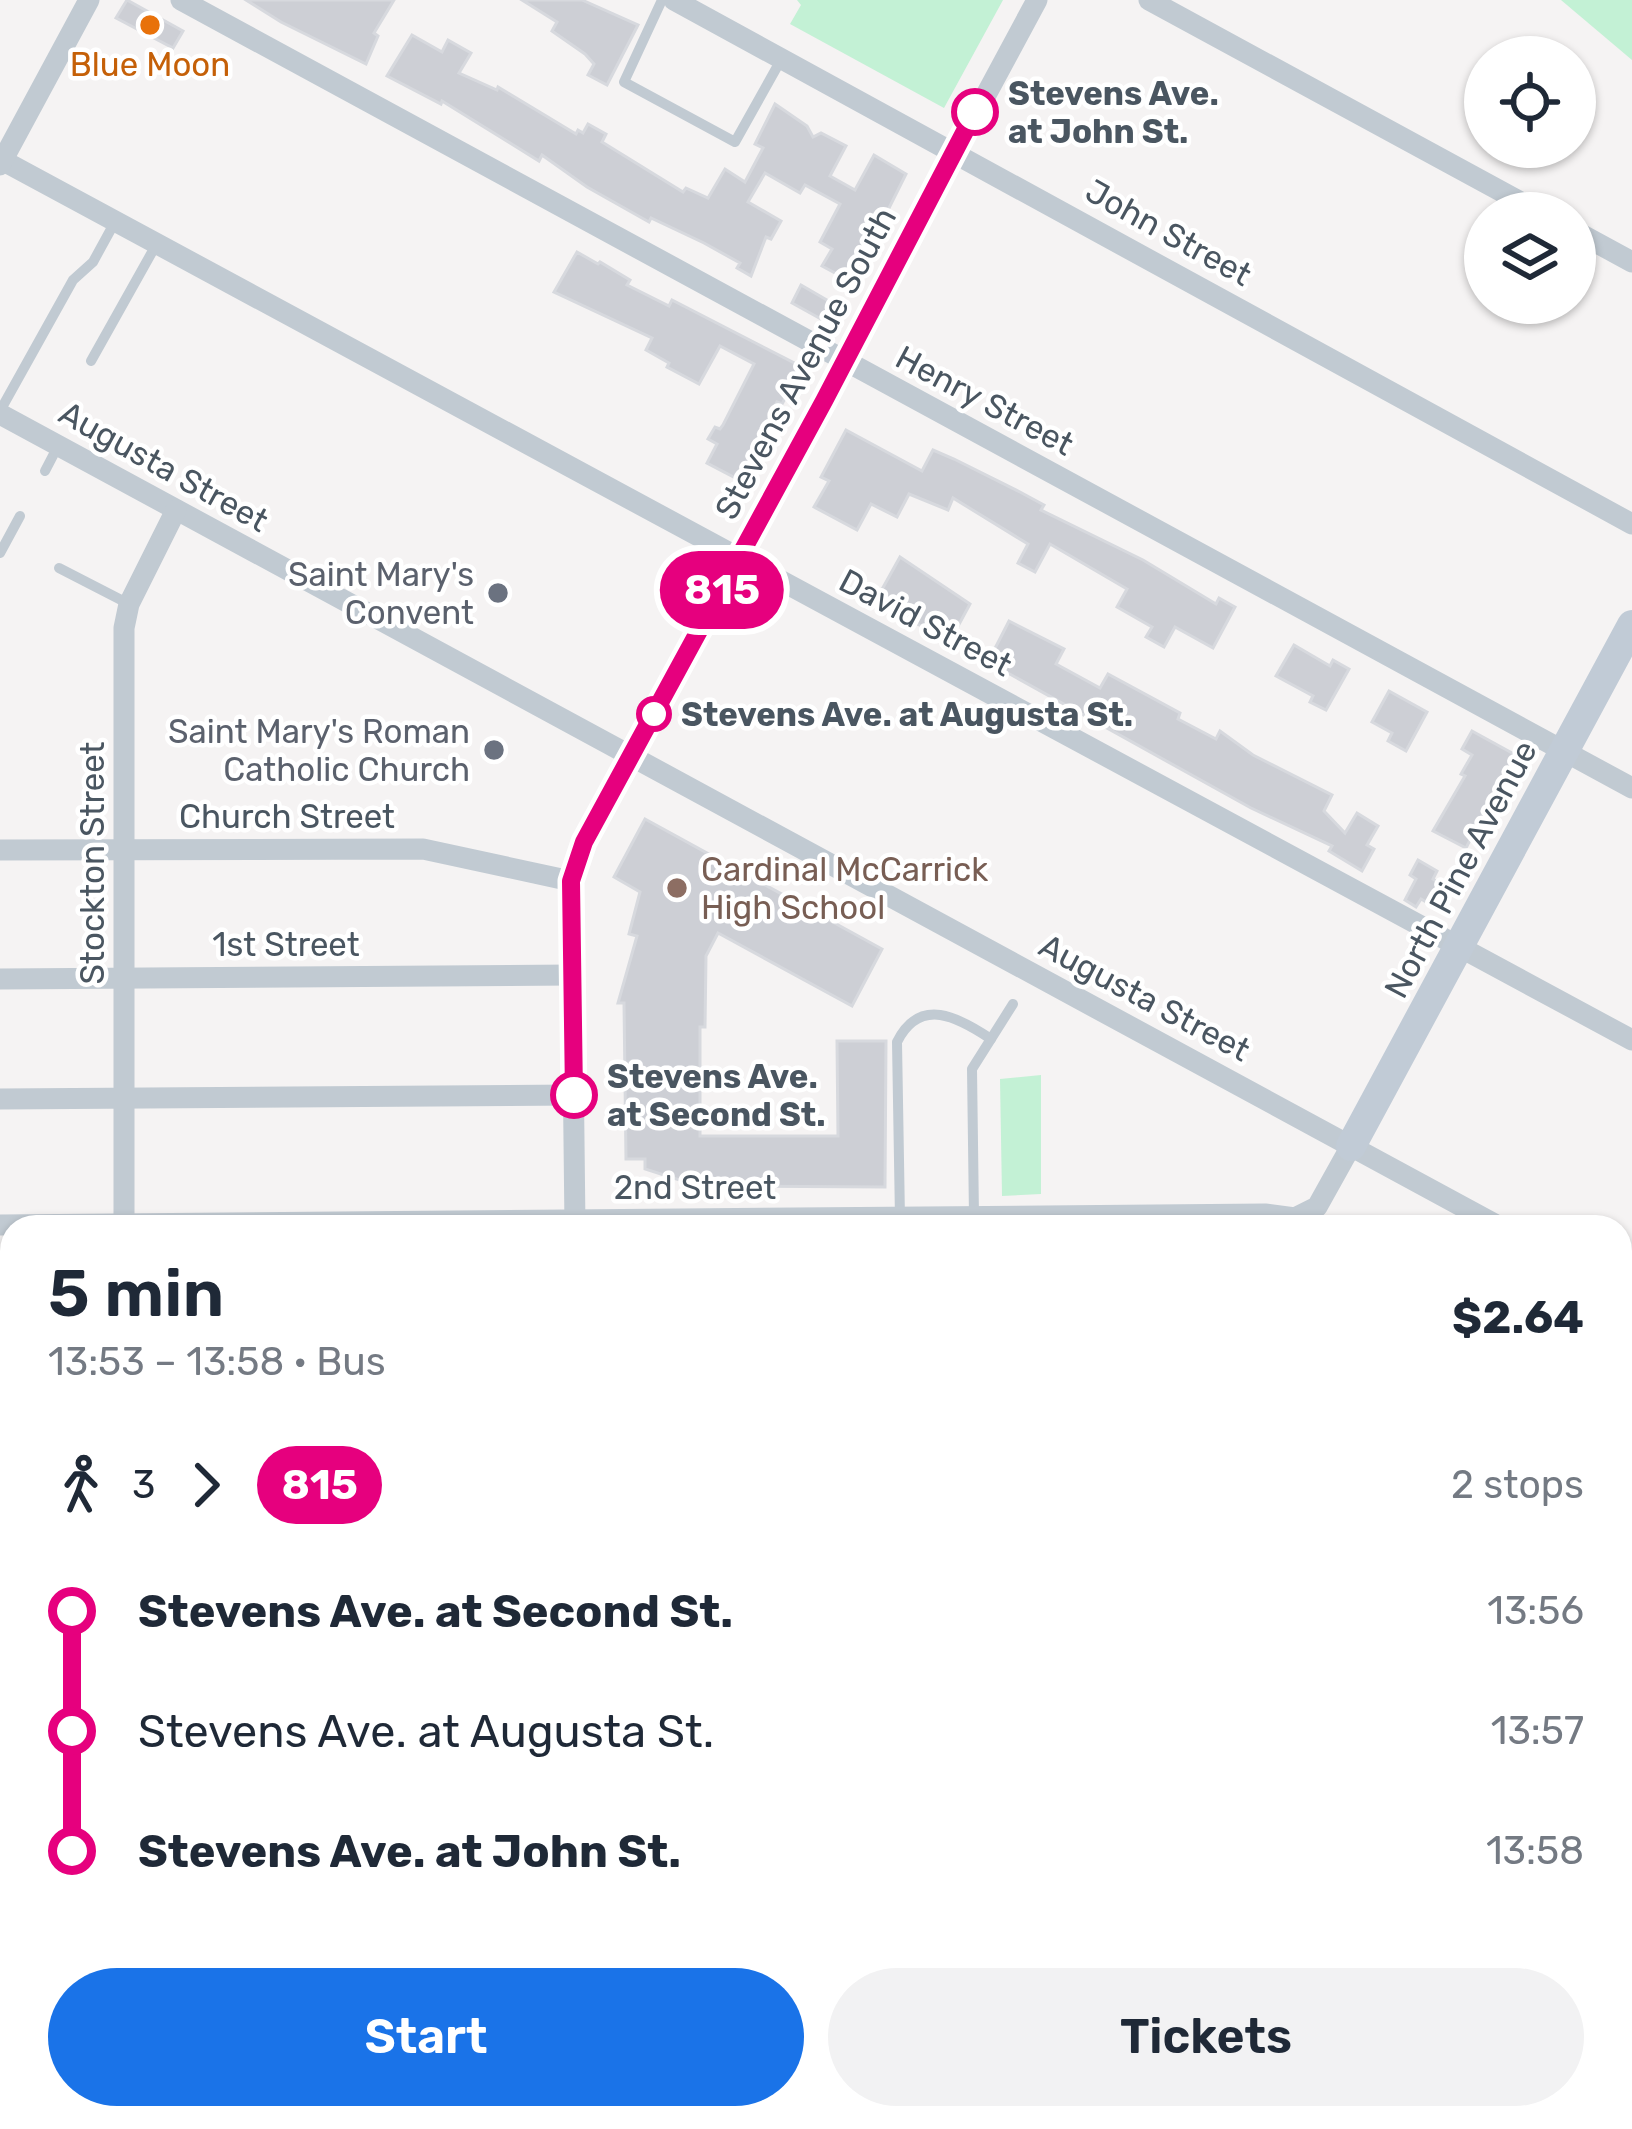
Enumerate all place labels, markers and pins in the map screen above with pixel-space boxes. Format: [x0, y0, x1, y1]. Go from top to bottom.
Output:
marker: Blue Moon [137, 12, 163, 38]
place label: Blue Moon [70, 45, 230, 84]
place label: Stevens Ave. at John St. [1008, 74, 1219, 151]
marker: Stevens Ave. at John St. [953, 90, 997, 134]
place label: Saint Mary's Convent [288, 555, 474, 632]
marker: Saint Mary's Convent [485, 580, 511, 606]
place label: Stevens Ave. at Augusta St. [681, 695, 1133, 734]
marker: Stevens Ave. at Augusta St. [638, 698, 670, 730]
place label: Saint Mary's Roman Catholic Church [168, 712, 470, 789]
marker: Saint Mary's Roman Catholic Church [481, 737, 507, 763]
place label: Cardinal McCarrick High School [701, 850, 988, 927]
marker: Cardinal McCarrick High School [664, 875, 690, 901]
place label: Stevens Ave. at Second St. [607, 1057, 826, 1134]
marker: Stevens Ave. at Second St. [552, 1073, 596, 1117]

